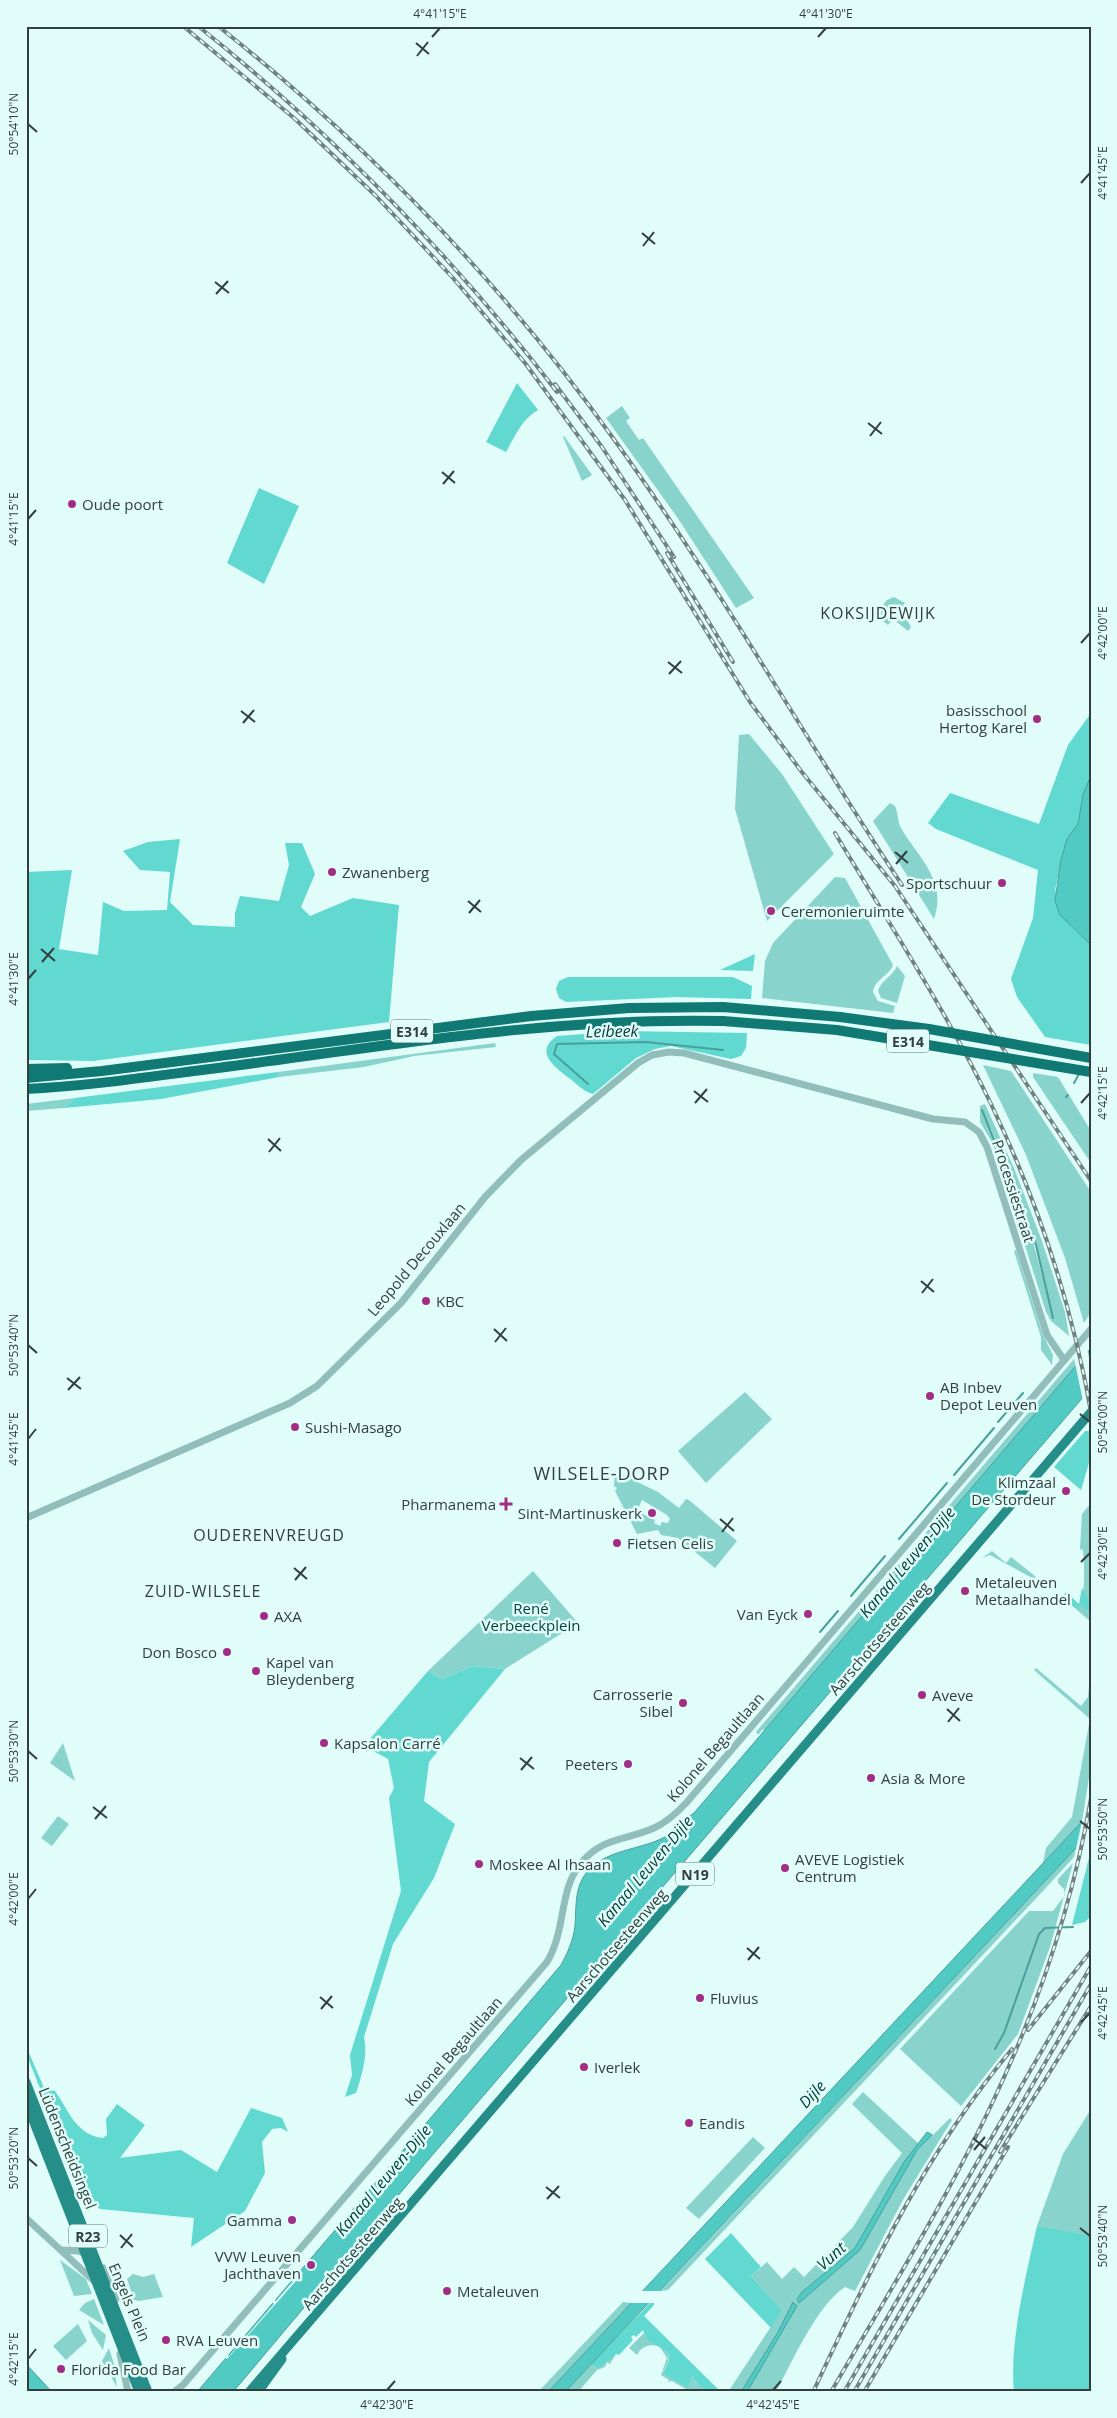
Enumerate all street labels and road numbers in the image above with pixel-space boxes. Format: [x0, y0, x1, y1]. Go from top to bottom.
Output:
road number: E314 [391, 1019, 433, 1042]
road number: E314 [887, 1030, 929, 1052]
street label: Processiestraat [988, 1137, 1040, 1245]
street label: Leopold Decouxlaan [363, 1198, 469, 1320]
street label: Aarschotsesteenweg [824, 1577, 934, 1699]
street label: Kolonel Begaultlaan [662, 1688, 768, 1806]
road number: N19 [676, 1862, 714, 1886]
street label: Aarschotsesteenweg [561, 1884, 671, 2006]
street label: Kolonel Begaultlaan [400, 1992, 506, 2110]
street label: Lüdenscheidsingel [35, 2084, 101, 2212]
street label: Aarschotsesteenweg [297, 2192, 407, 2314]
road number: R23 [69, 2224, 107, 2248]
street label: Engels Plein [105, 2260, 155, 2344]

